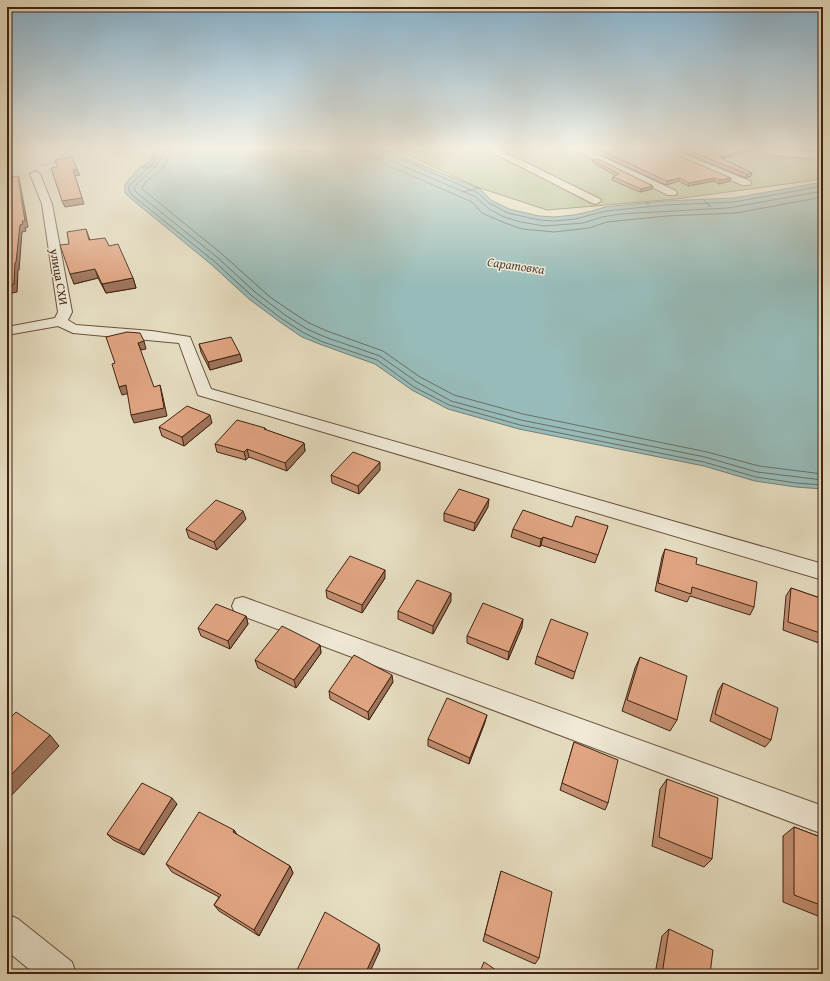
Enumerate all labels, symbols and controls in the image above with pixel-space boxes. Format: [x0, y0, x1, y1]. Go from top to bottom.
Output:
street label: улица СХИ [46, 246, 73, 307]
water label: Саратовка [486, 252, 546, 279]

